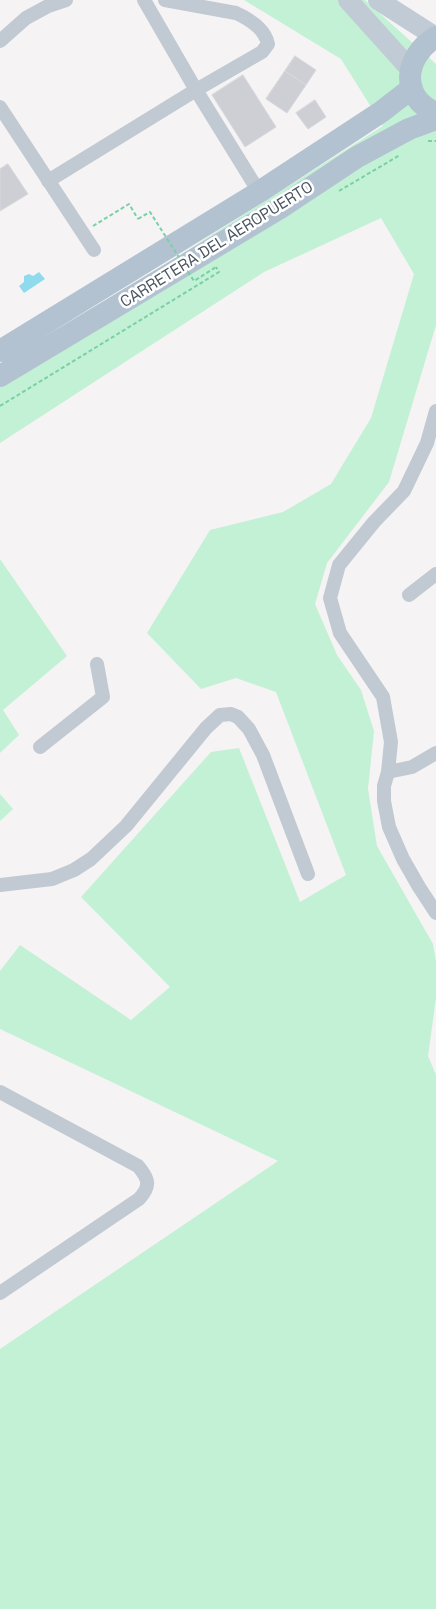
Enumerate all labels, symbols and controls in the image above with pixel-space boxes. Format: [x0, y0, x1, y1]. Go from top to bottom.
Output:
street label: CARRETERA DEL AEROPUERTO [117, 178, 317, 312]

